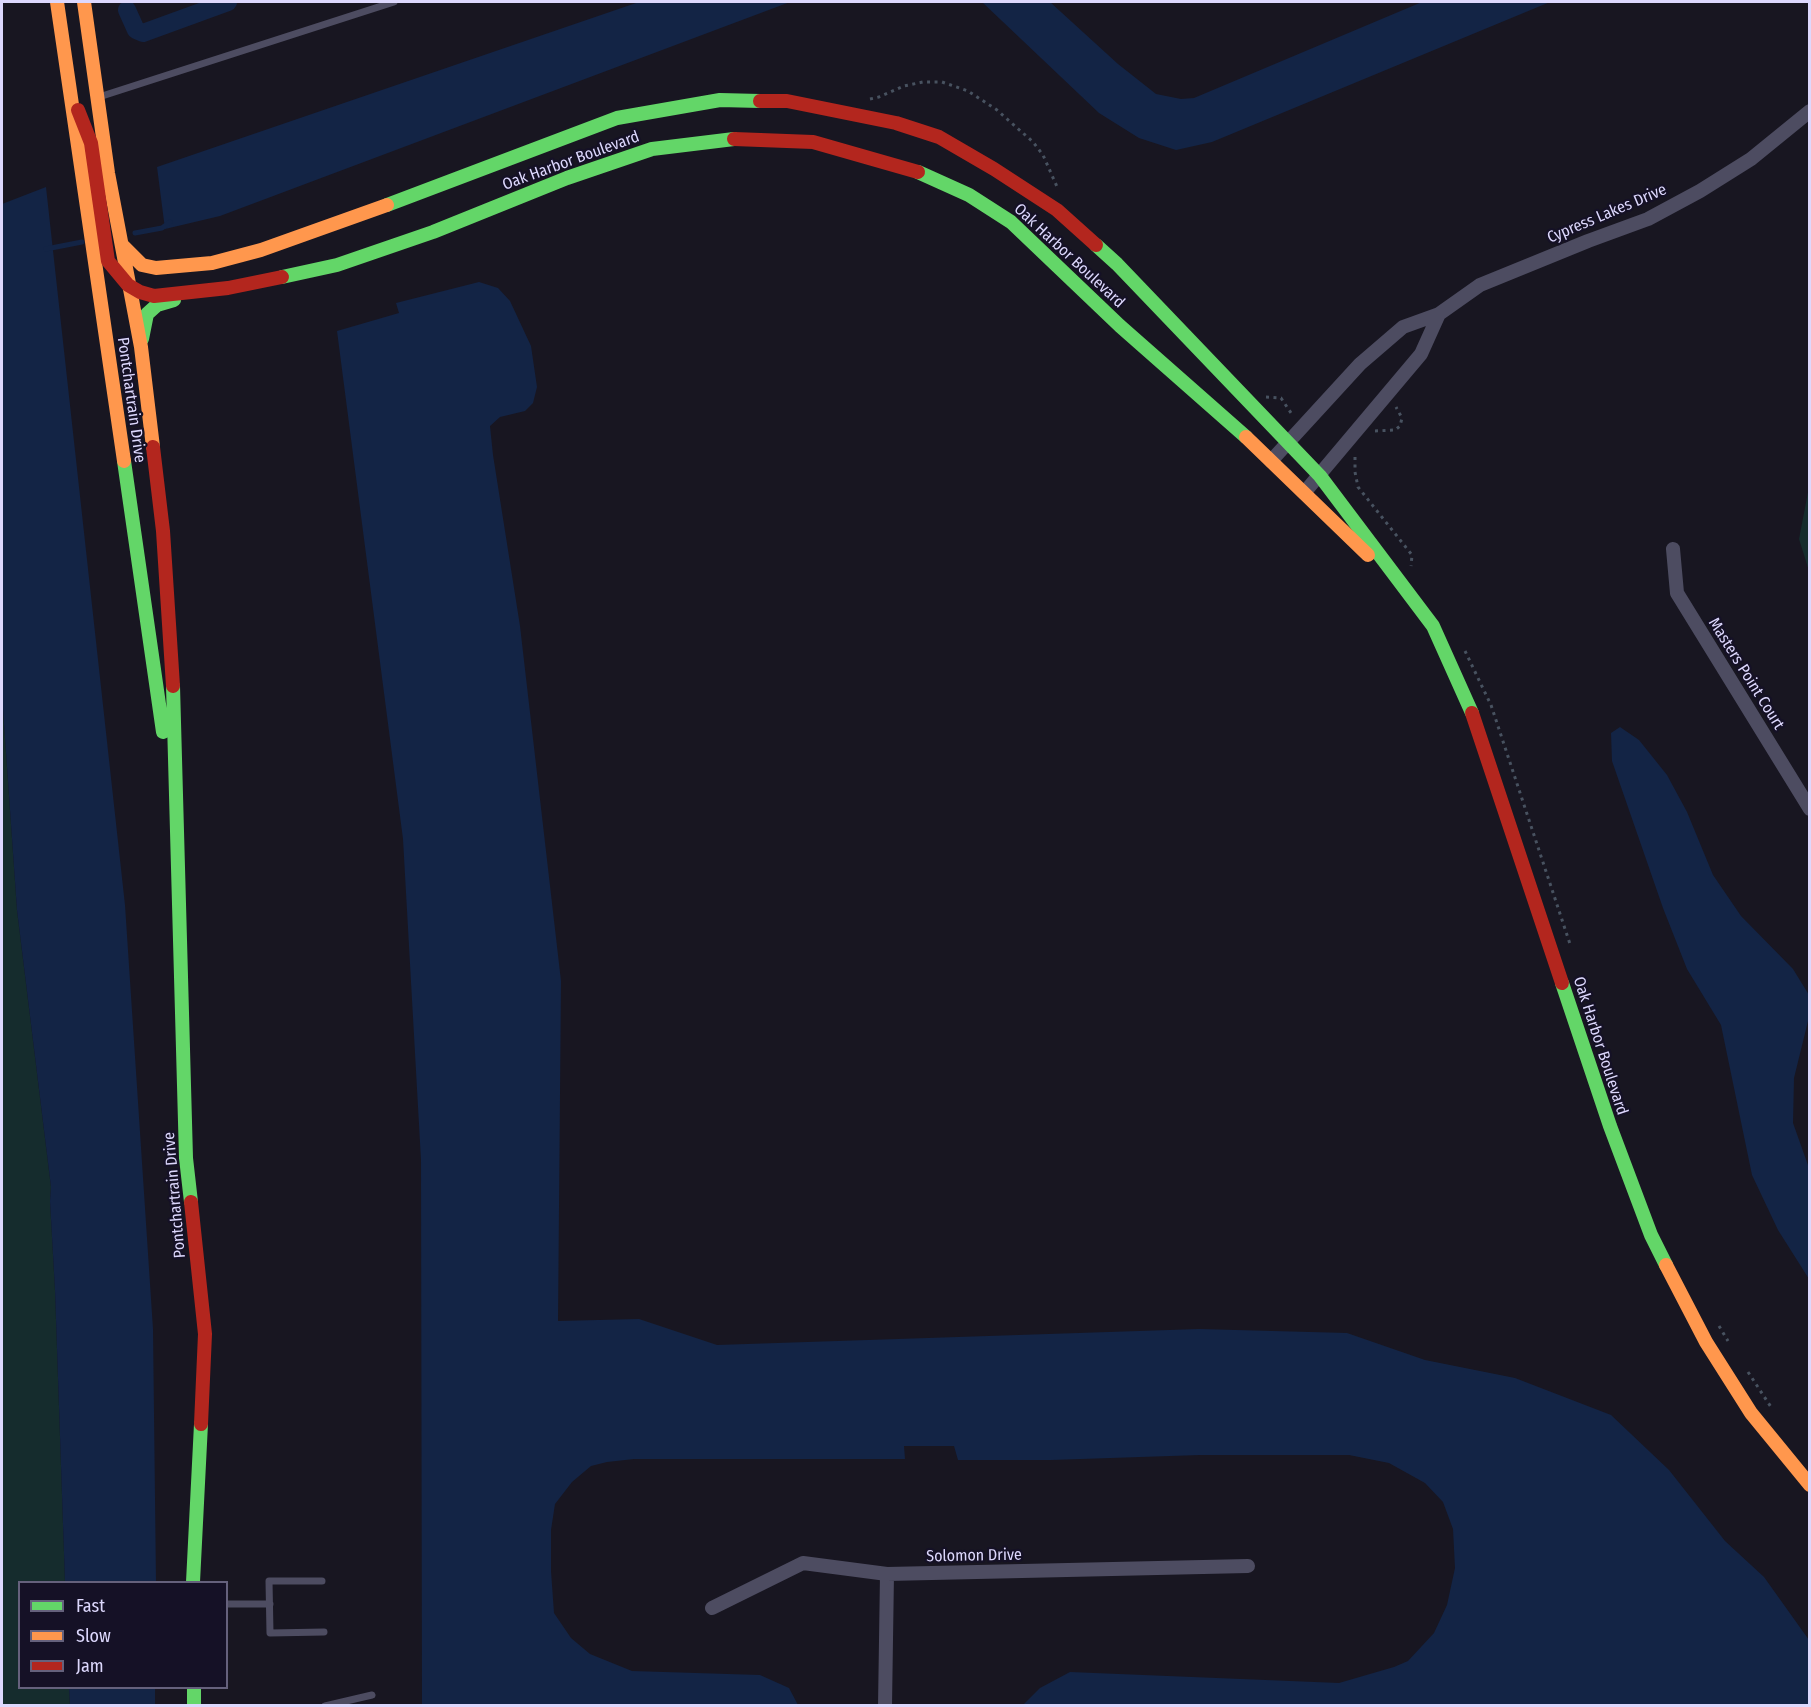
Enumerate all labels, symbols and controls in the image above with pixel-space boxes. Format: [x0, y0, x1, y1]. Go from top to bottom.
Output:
street label: Oak Harbor Boulevard [500, 127, 642, 195]
street label: Cypress Lakes Drive [1544, 180, 1670, 248]
street label: Oak Harbor Boulevard [1010, 200, 1128, 312]
street label: Pontchartrain Drive [113, 336, 149, 464]
street label: Masters Point Court [1704, 615, 1788, 733]
street label: Oak Harbor Boulevard [1569, 974, 1631, 1118]
street label: Pontchartrain Drive [160, 1131, 190, 1259]
street label: Solomon Drive [926, 1546, 1022, 1566]
legend [18, 1581, 228, 1689]
text: Fast [76, 1595, 105, 1617]
text: Slow [76, 1625, 111, 1647]
text: Jam [76, 1655, 104, 1677]

